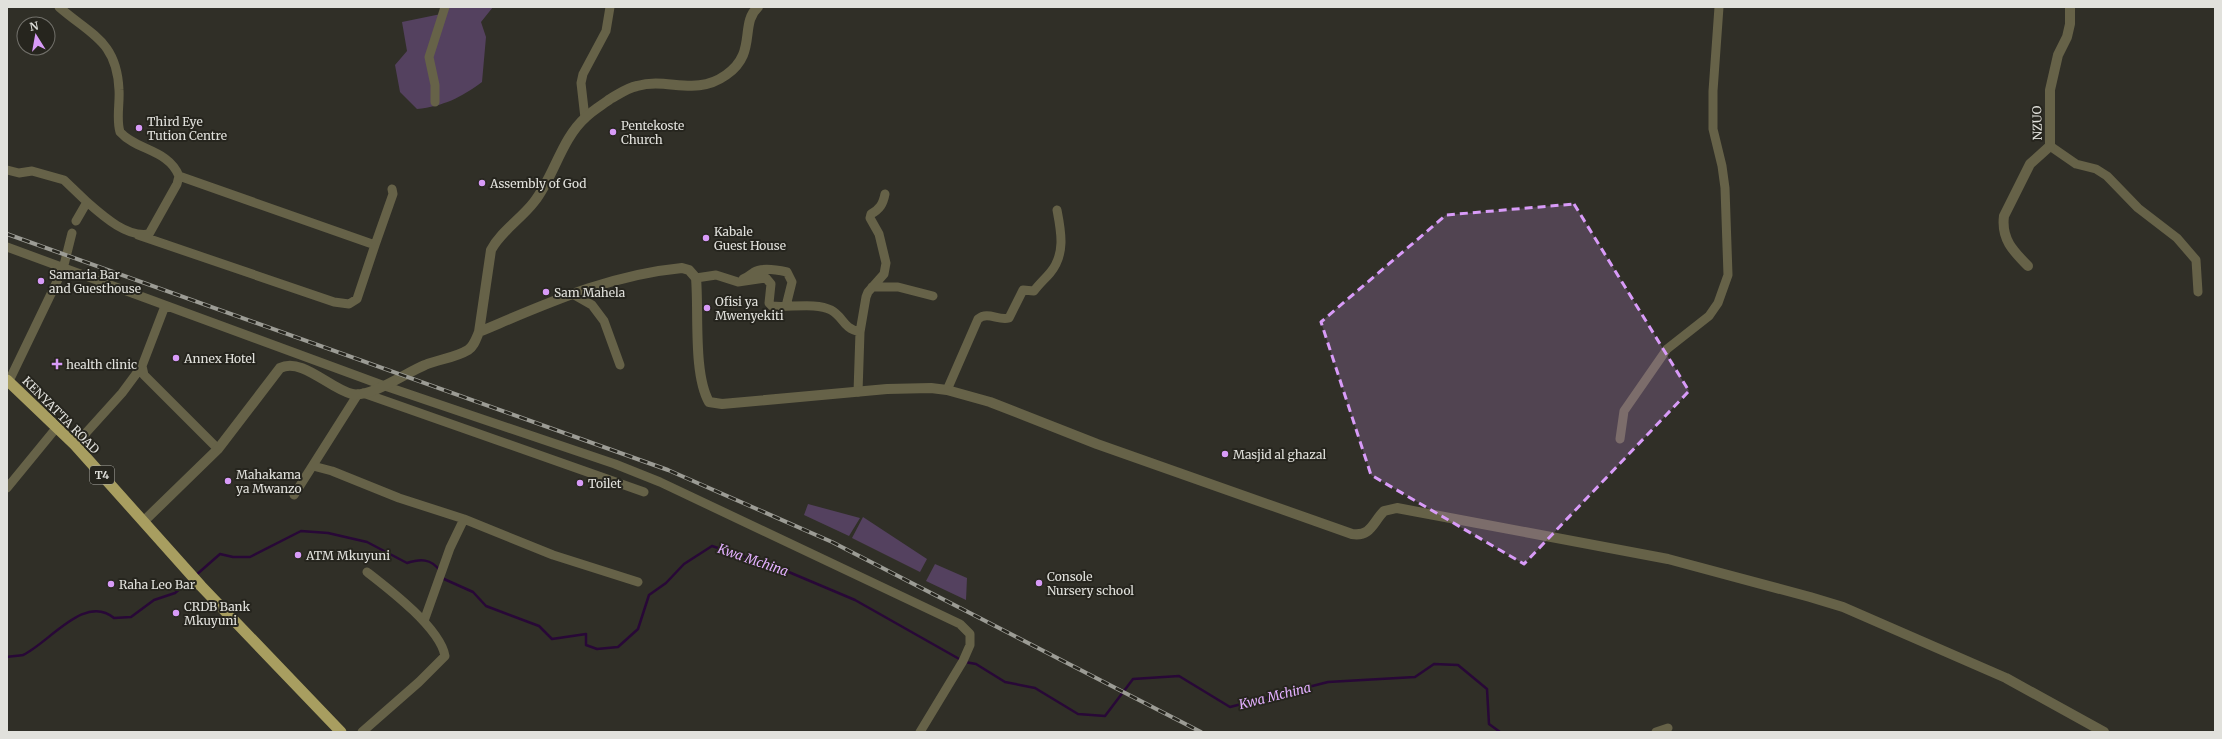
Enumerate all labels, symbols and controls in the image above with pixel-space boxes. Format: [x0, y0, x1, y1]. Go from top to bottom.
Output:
north arrow [16, 16, 56, 56]
text: N [28, 18, 40, 34]
street label: NZUO [2029, 105, 2045, 140]
place label: Third Eye Tution Centre [147, 114, 227, 143]
place label: Pentekoste Church [621, 118, 684, 147]
marker: Third Eye Tution Centre [134, 123, 144, 133]
marker: Pentekoste Church [608, 127, 618, 137]
place label: Assembly of God [489, 176, 587, 191]
marker: Assembly of God [477, 178, 487, 188]
place label: Kabale Guest House [714, 224, 786, 253]
marker: Kabale Guest House [701, 233, 711, 243]
place label: Samaria Bar and Guesthouse [49, 267, 141, 296]
marker: Samaria Bar and Guesthouse [36, 276, 46, 286]
place label: Sam Mahela [554, 285, 626, 300]
marker: Sam Mahela [541, 287, 551, 297]
place label: Ofisi ya Mwenyekiti [715, 294, 784, 323]
marker: Ofisi ya Mwenyekiti [702, 303, 712, 313]
place label: Annex Hotel [183, 351, 256, 366]
marker: Annex Hotel [171, 353, 181, 363]
place label: health clinic [66, 357, 137, 372]
marker: health clinic [51, 358, 63, 370]
street label: KENYATTA ROAD [19, 373, 103, 457]
place label: Masjid al ghazal [1233, 447, 1326, 462]
marker: Masjid al ghazal [1220, 449, 1230, 459]
road number: T4 [90, 466, 114, 484]
place label: Mahakama ya Mwanzo [236, 467, 302, 496]
marker: Mahakama ya Mwanzo [223, 476, 233, 486]
place label: Toilet [588, 476, 622, 491]
marker: Toilet [575, 478, 585, 488]
water label: Kwa Mchina [714, 540, 791, 580]
place label: ATM Mkuyuni [305, 548, 390, 563]
marker: ATM Mkuyuni [293, 550, 303, 560]
place label: Console Nursery school [1047, 569, 1134, 598]
place label: Raha Leo Bar [119, 577, 196, 592]
marker: Console Nursery school [1034, 578, 1044, 588]
marker: Raha Leo Bar [106, 579, 116, 589]
place label: CRDB Bank Mkuyuni [184, 599, 251, 628]
marker: CRDB Bank Mkuyuni [171, 608, 181, 618]
water label: Kwa Mchina [1236, 679, 1313, 713]

